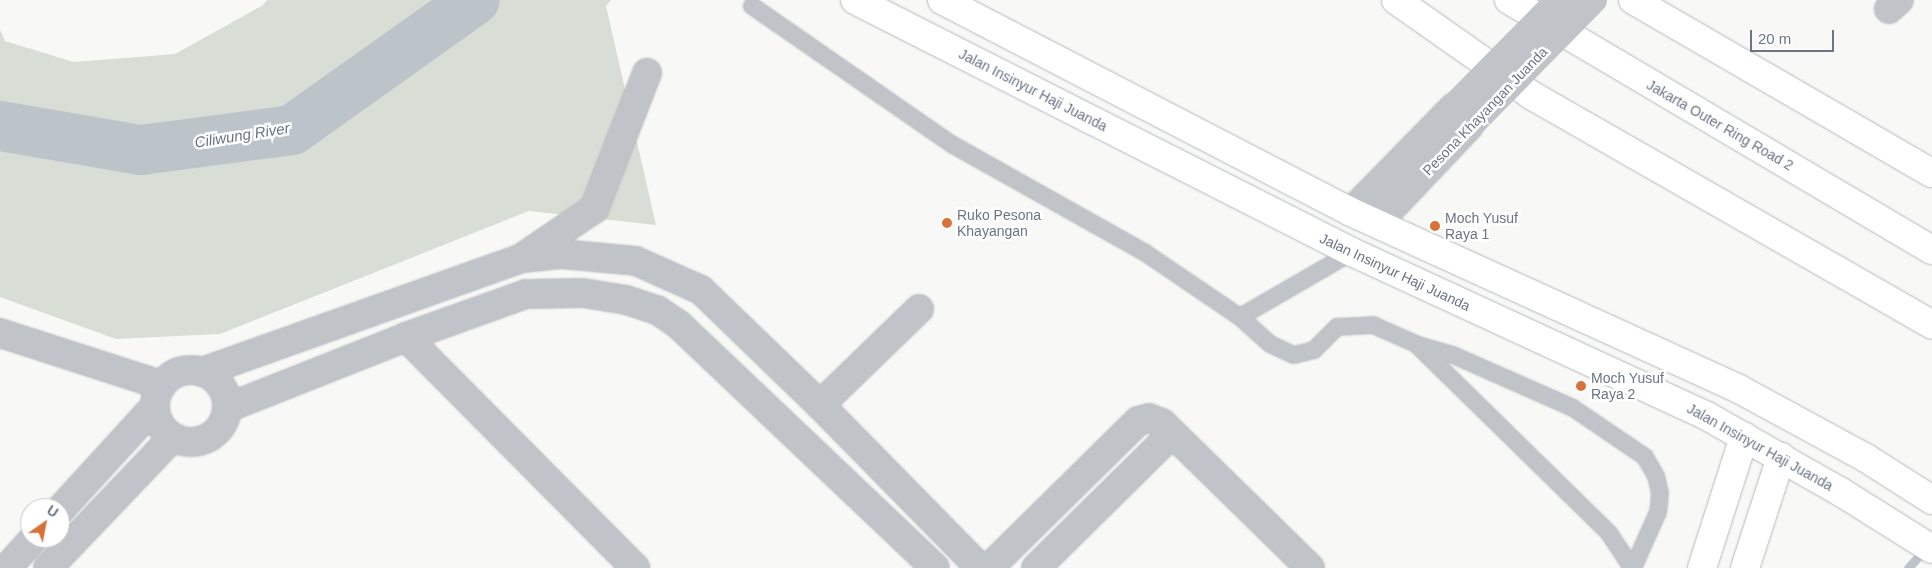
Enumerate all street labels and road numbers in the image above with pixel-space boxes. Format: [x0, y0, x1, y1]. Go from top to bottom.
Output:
street label: Pesona Khayangan Juanda [1419, 43, 1551, 179]
street label: Jalan Insinyur Haji Juanda [956, 45, 1110, 135]
street label: Jakarta Outer Ring Road 2 [1644, 76, 1796, 174]
street label: Jalan Insinyur Haji Juanda [1317, 230, 1473, 314]
street label: Jalan Insinyur Haji Juanda [1684, 400, 1836, 494]

